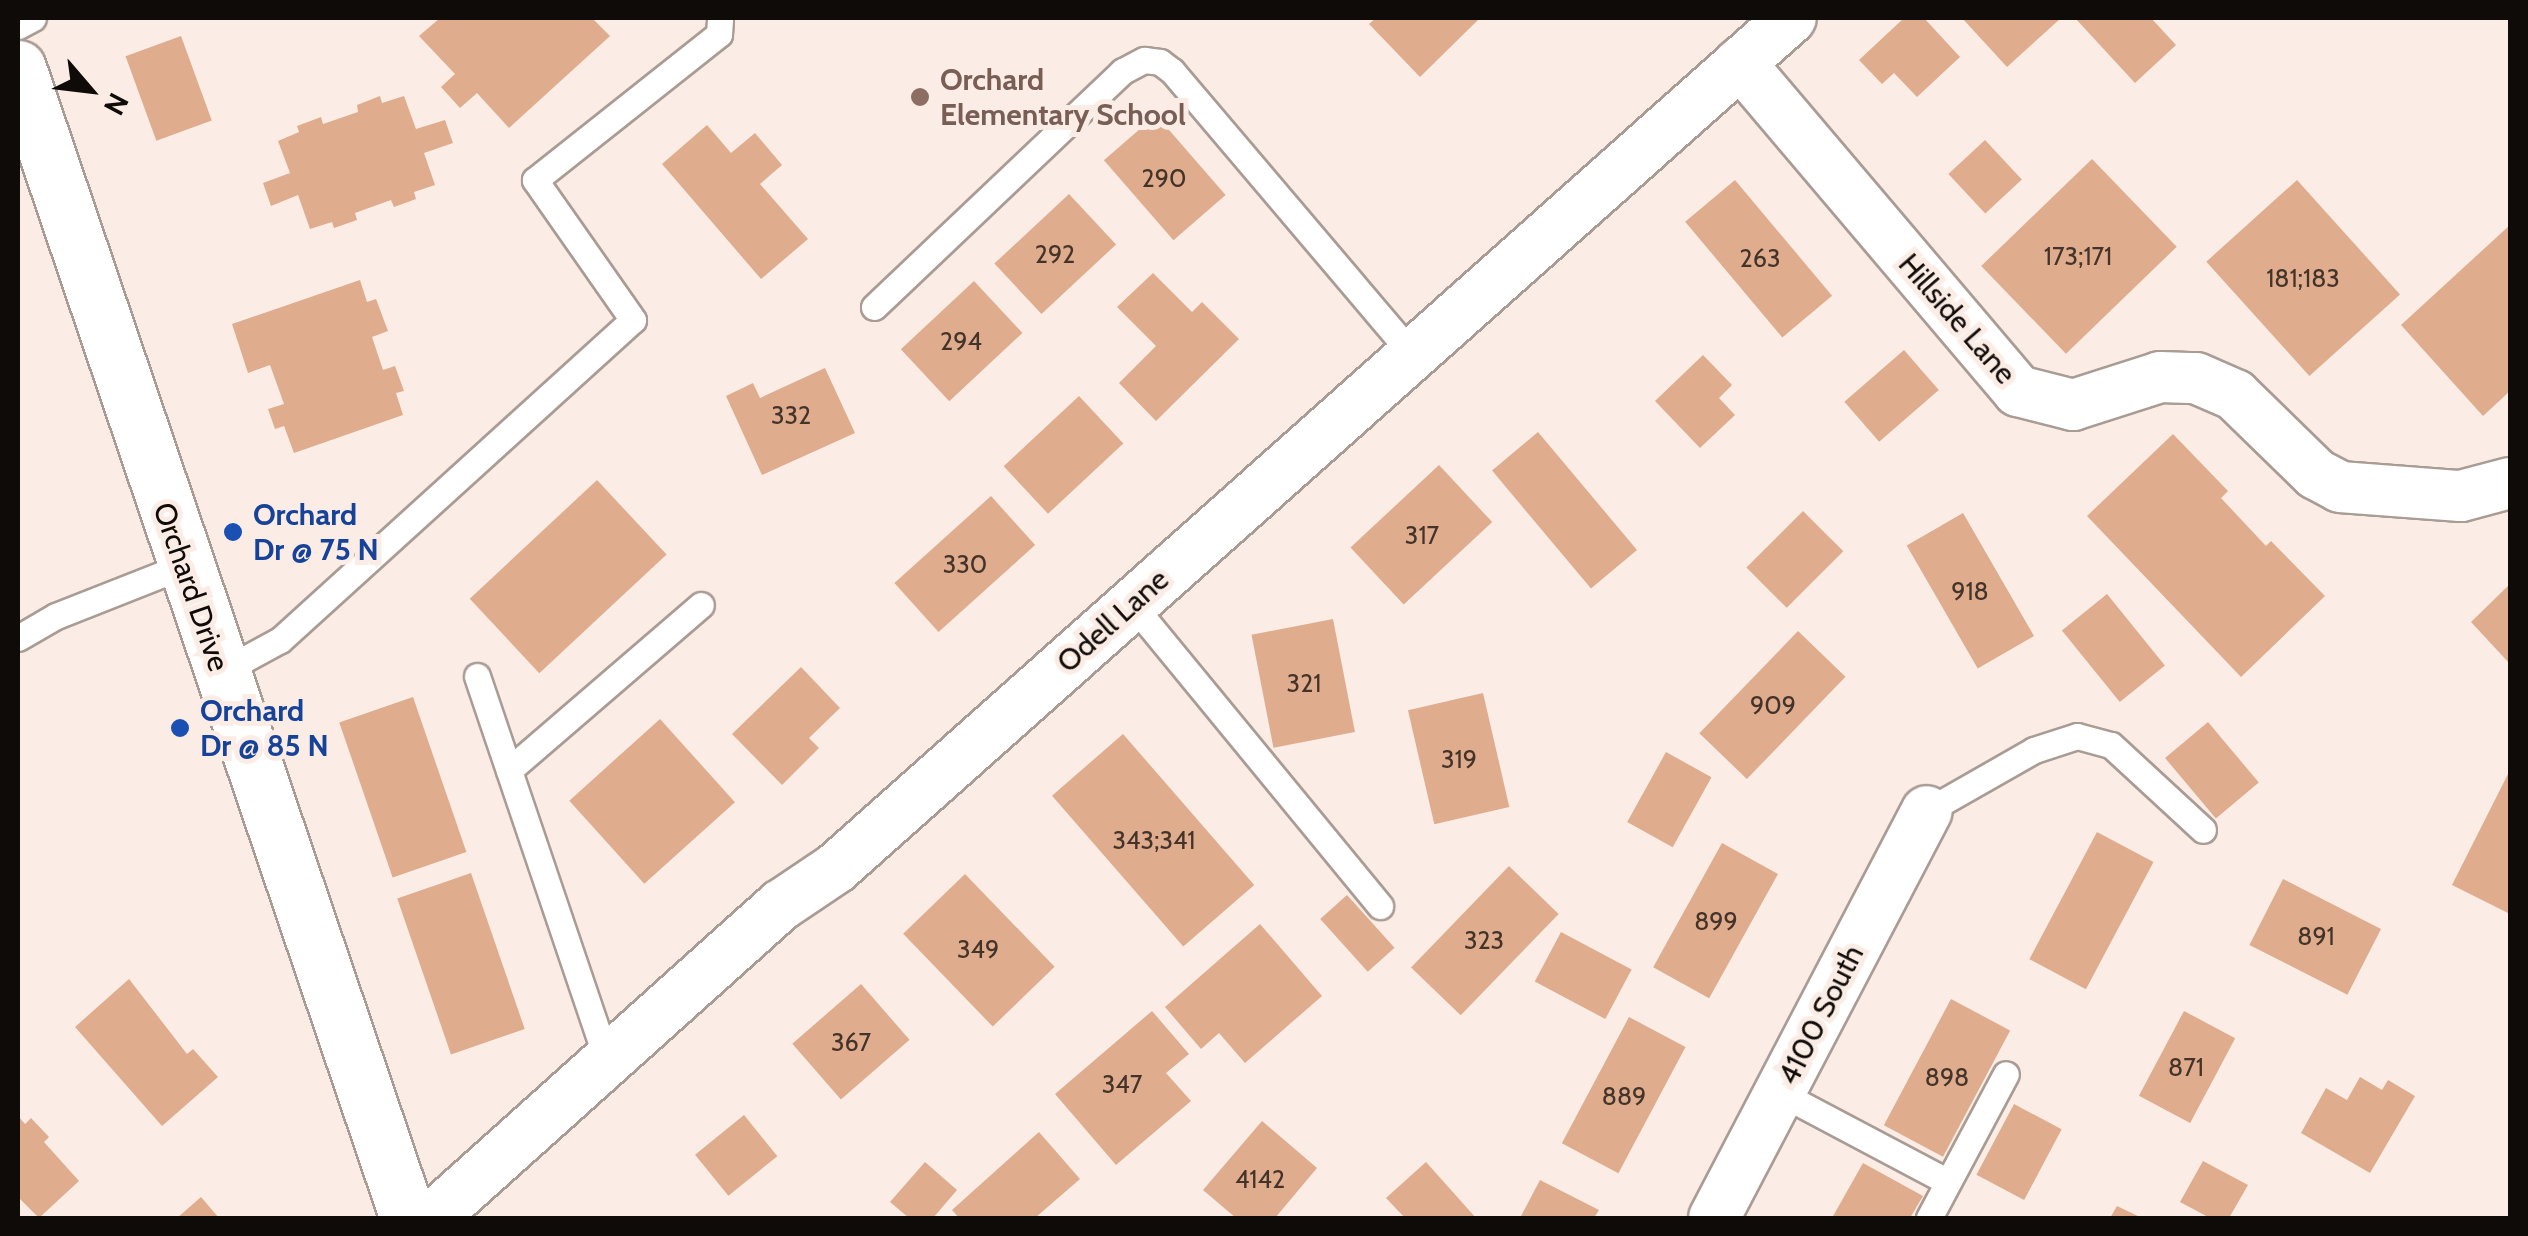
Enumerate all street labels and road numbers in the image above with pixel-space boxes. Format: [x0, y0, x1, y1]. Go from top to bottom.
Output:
street label: Hillside Lane [1891, 247, 2023, 391]
street label: Orchard Drive [145, 498, 237, 676]
street label: Odell Lane [1050, 562, 1176, 680]
street label: 4100 South [1770, 939, 1872, 1091]

